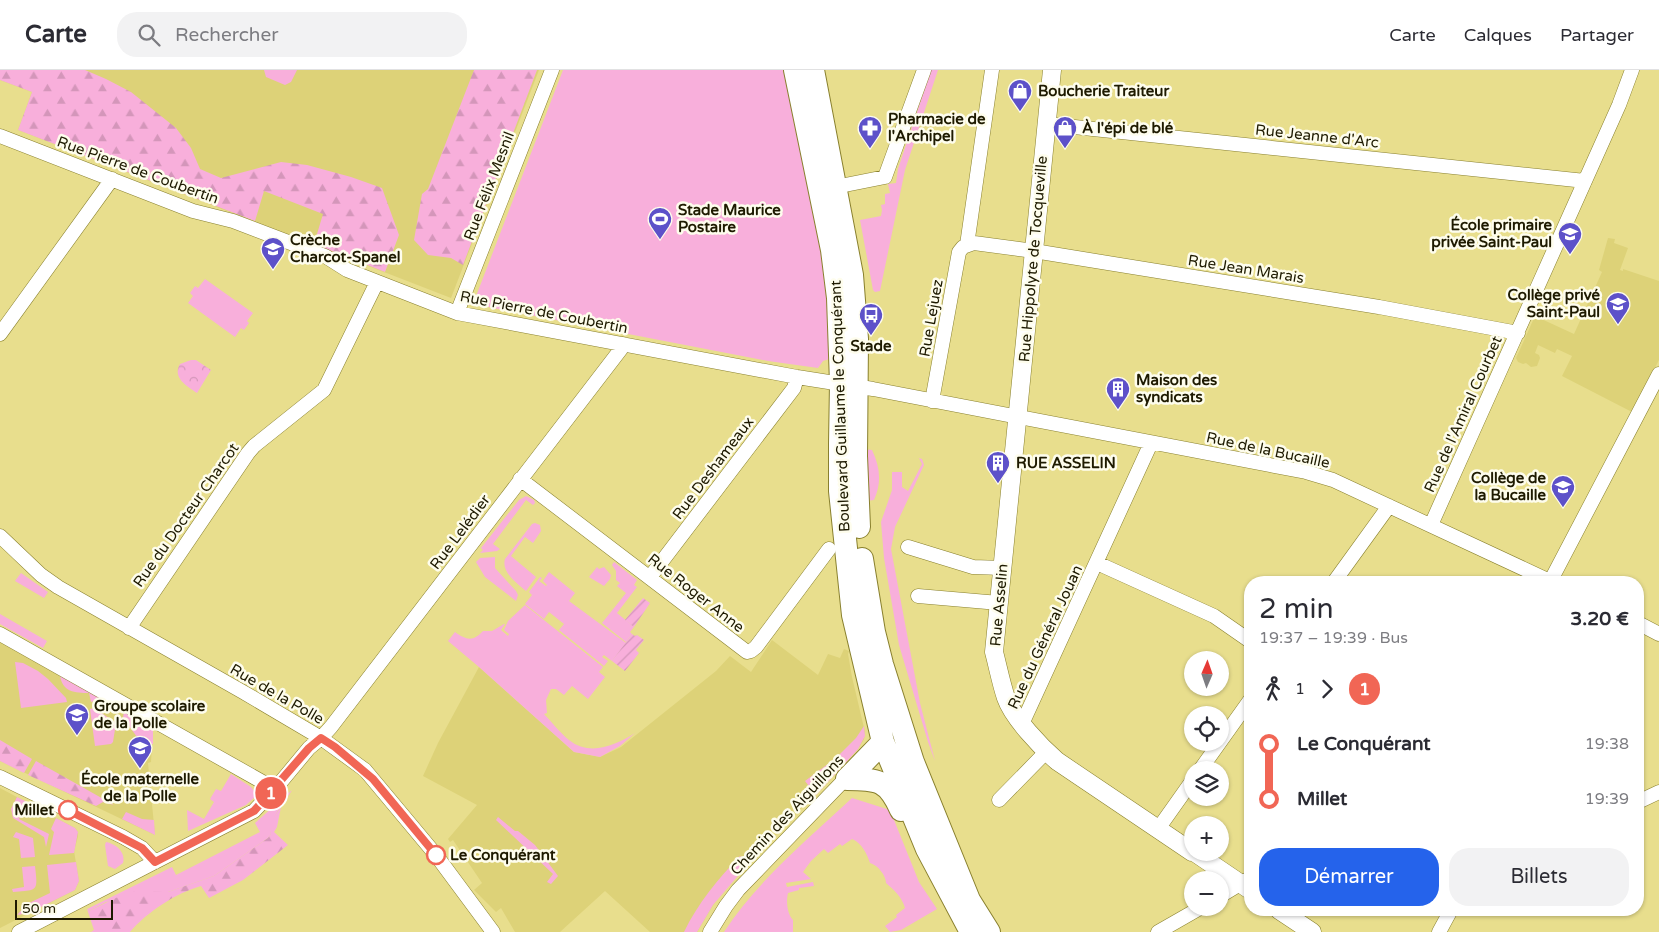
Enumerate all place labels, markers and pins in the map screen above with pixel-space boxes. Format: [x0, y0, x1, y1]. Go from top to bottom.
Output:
shop icon: Boucherie Traiteur [1007, 78, 1033, 112]
place label: Boucherie Traiteur [1038, 82, 1169, 100]
place label: Pharmacie de l'Archipel [888, 110, 986, 146]
pharmacy icon: Pharmacie de l'Archipel [857, 115, 883, 149]
shop icon: À l'épi de blé [1052, 115, 1078, 149]
place label: À l'épi de blé [1082, 118, 1174, 138]
place label: Stade Maurice Postaire [678, 201, 781, 236]
sports icon: Stade Maurice Postaire [647, 206, 673, 240]
place label: École primaire privée Saint-Paul [1431, 215, 1553, 252]
school or university icon: École primaire privée Saint-Paul [1557, 221, 1583, 255]
place label: Crèche Charcot-Spanel [290, 231, 400, 267]
school or university icon: Crèche Charcot-Spanel [260, 236, 286, 270]
place label: Collège privé Saint-Paul [1508, 286, 1601, 321]
school or university icon: Collège privé Saint-Paul [1605, 291, 1631, 325]
bus stop icon: Stade [858, 302, 884, 336]
place label: Stade [850, 337, 892, 355]
place label: Maison des syndicats [1136, 371, 1217, 407]
building icon: Maison des syndicats [1105, 376, 1131, 410]
building icon: RUE ASSELIN [985, 450, 1011, 484]
place label: RUE ASSELIN [1016, 454, 1116, 472]
place label: Collège de la Bucaille [1471, 469, 1547, 504]
school or university icon: Collège de la Bucaille [1550, 474, 1576, 508]
place label: Groupe scolaire de la Polle [94, 697, 206, 732]
school or university icon: Groupe scolaire de la Polle [64, 702, 90, 736]
school or university icon: École maternelle de la Polle [127, 735, 153, 769]
place label: École maternelle de la Polle [81, 769, 200, 805]
marker: Millet [58, 800, 78, 820]
place label: Millet [14, 801, 54, 819]
marker: Le Conquérant [426, 845, 446, 865]
place label: Le Conquérant [450, 846, 556, 865]

